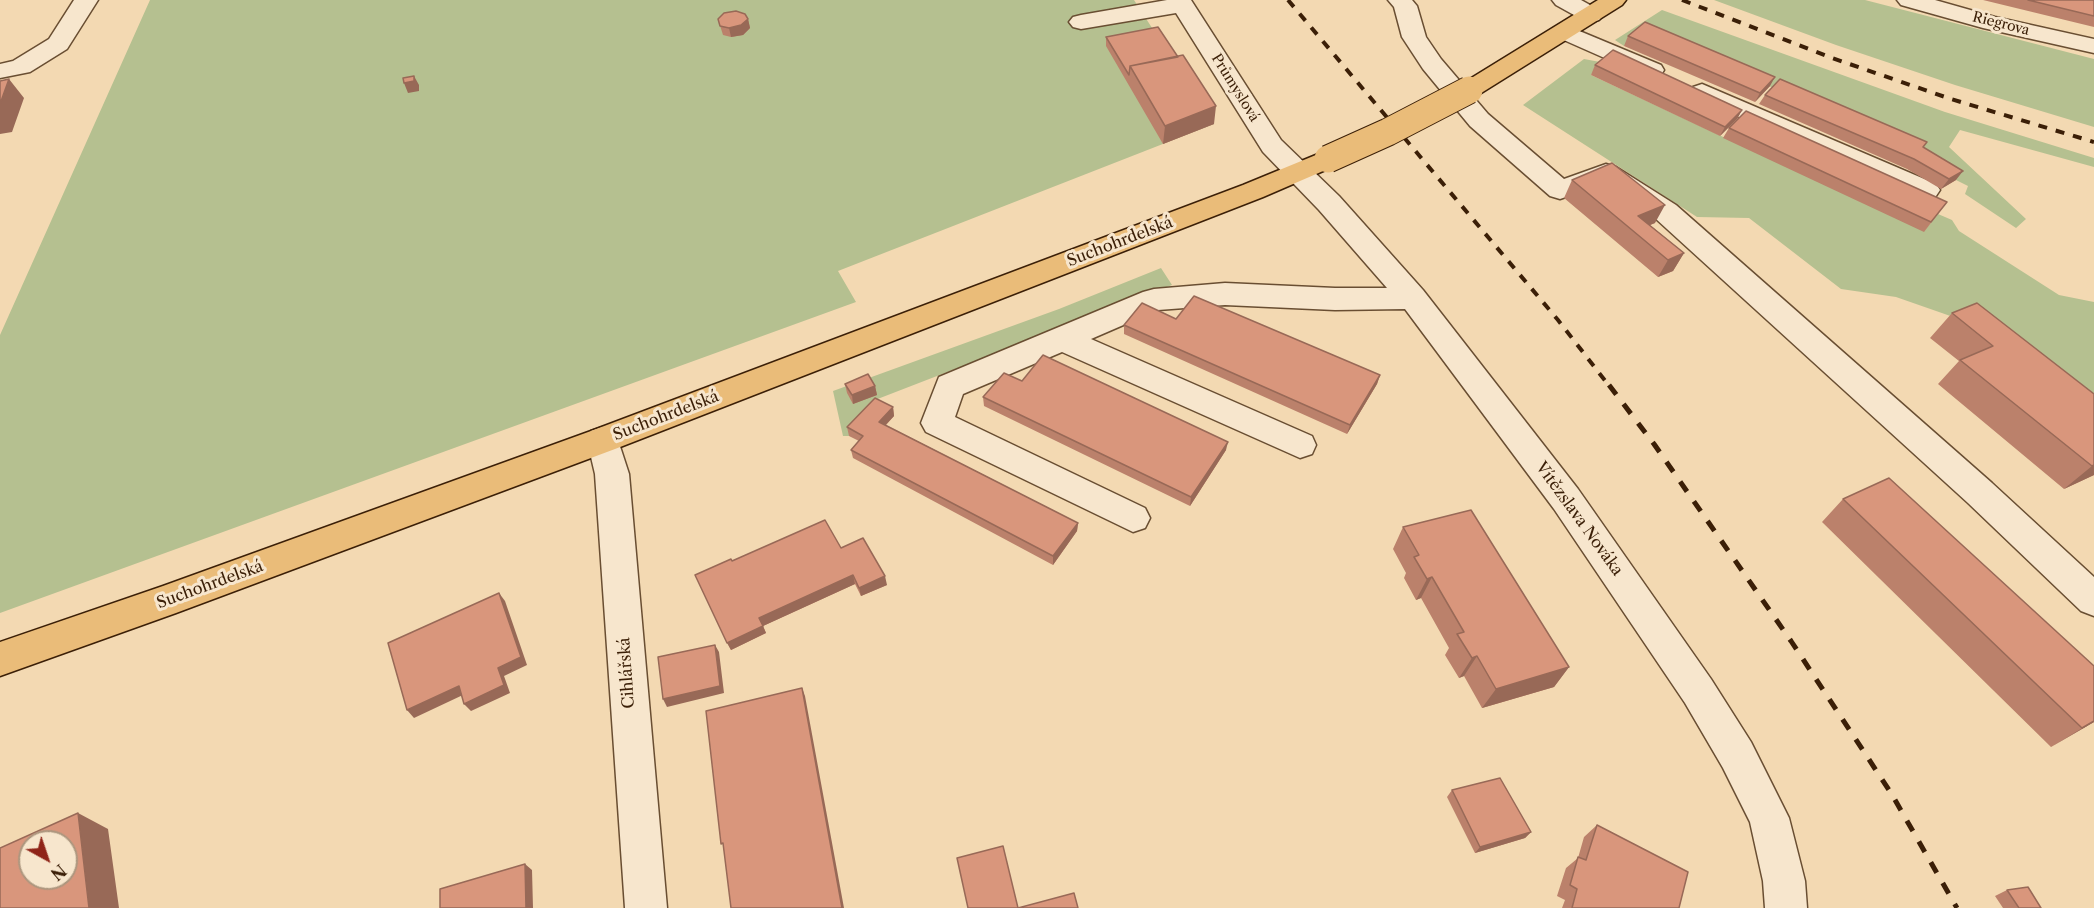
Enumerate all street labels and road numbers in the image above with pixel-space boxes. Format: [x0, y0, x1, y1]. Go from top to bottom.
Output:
street label: Riegrova [1971, 9, 2031, 39]
street label: Průmyslová [1207, 51, 1263, 125]
street label: Suchohrdelská [1064, 213, 1176, 271]
street label: Suchohrdelská [610, 387, 722, 445]
street label: Vítězslava Nováka [1531, 458, 1627, 580]
street label: Suchohrdelská [154, 557, 266, 613]
street label: Cihlářská [615, 637, 639, 709]

